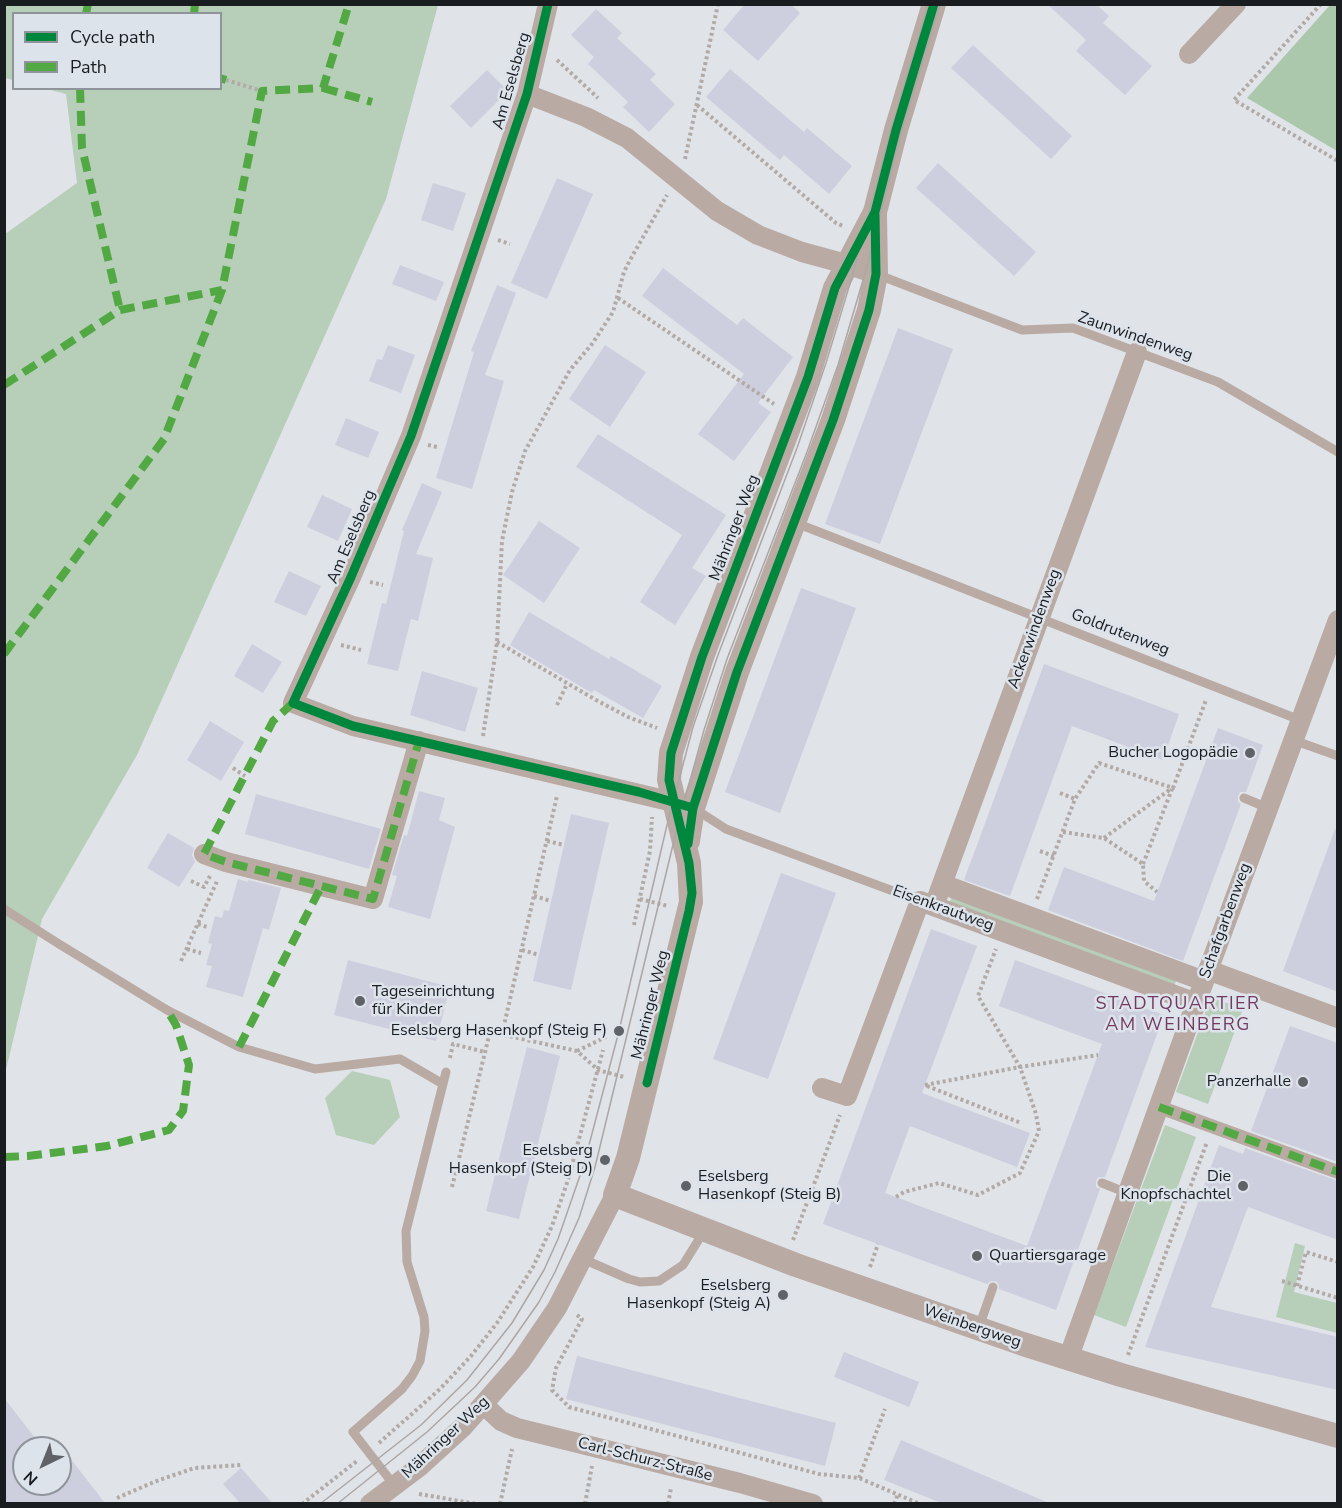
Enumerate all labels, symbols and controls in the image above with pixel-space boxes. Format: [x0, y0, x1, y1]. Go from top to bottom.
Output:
legend [12, 12, 222, 90]
text: Cycle path [70, 25, 155, 49]
street label: Am Eselsberg [489, 30, 535, 132]
text: Path [70, 55, 107, 79]
street label: Zaunwindenweg [1075, 308, 1195, 366]
street label: Mähringer Weg [706, 472, 764, 584]
street label: Am Eselsberg [324, 487, 380, 587]
street label: Ackerwindenweg [1004, 567, 1066, 691]
street label: Goldrutenweg [1068, 605, 1172, 661]
place label: Bucher Logopädie [1108, 743, 1238, 763]
marker: Bucher Logopädie [1243, 746, 1257, 760]
street label: Schafgarbenweg [1196, 861, 1256, 981]
street label: Eisenkrautweg [890, 882, 996, 936]
street label: Mähringer Weg [628, 948, 674, 1062]
place label: Tageseinrichtung für Kinder [372, 982, 495, 1020]
marker: Tageseinrichtung für Kinder [353, 994, 367, 1008]
district label: STADTQUARTIER AM WEINBERG [1095, 994, 1261, 1036]
place label: Eselsberg Hasenkopf (Steig F) [391, 1021, 607, 1041]
marker: Eselsberg Hasenkopf (Steig F) [612, 1024, 626, 1038]
place label: Panzerhalle [1207, 1072, 1291, 1092]
marker: Panzerhalle [1296, 1075, 1310, 1089]
place label: Eselsberg Hasenkopf (Steig D) [449, 1141, 593, 1179]
marker: Eselsberg Hasenkopf (Steig D) [598, 1153, 612, 1167]
place label: Eselsberg Hasenkopf (Steig B) [698, 1167, 841, 1205]
place label: Die Knopfschachtel [1121, 1167, 1231, 1205]
marker: Eselsberg Hasenkopf (Steig B) [679, 1179, 693, 1193]
marker: Die Knopfschachtel [1236, 1179, 1250, 1193]
place label: Quartiersgarage [989, 1246, 1106, 1266]
marker: Quartiersgarage [970, 1249, 984, 1263]
place label: Eselsberg Hasenkopf (Steig A) [627, 1276, 771, 1314]
marker: Eselsberg Hasenkopf (Steig A) [776, 1288, 790, 1302]
street label: Weinbergweg [921, 1301, 1023, 1353]
street label: Mähringer Weg [398, 1393, 494, 1483]
street label: Carl-Schurz-Straße [576, 1434, 714, 1486]
north arrow [12, 1436, 72, 1496]
text: N [19, 1466, 43, 1490]

